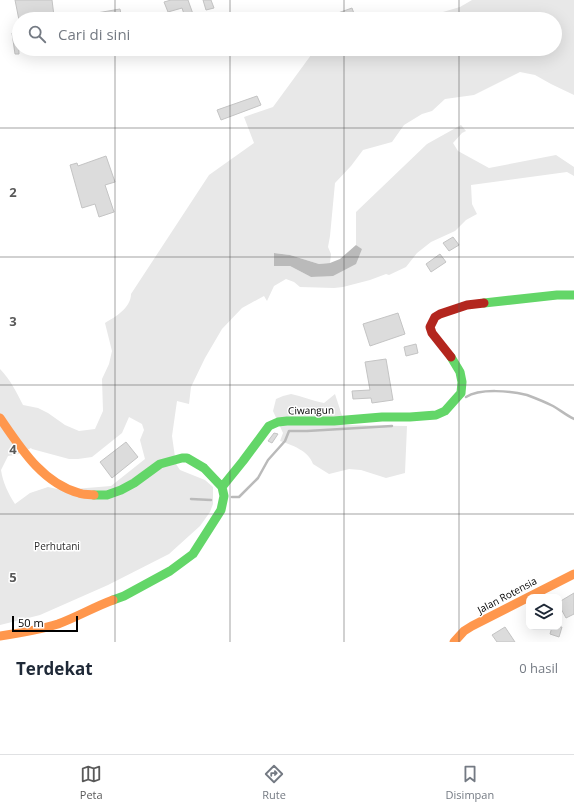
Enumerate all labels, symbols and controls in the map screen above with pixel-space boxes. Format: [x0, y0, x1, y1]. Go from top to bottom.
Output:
search box [12, 12, 562, 56]
icon: search [26, 23, 48, 45]
text: Cari di sini [58, 24, 130, 44]
text: 2 [9, 183, 17, 201]
text: 3 [9, 312, 17, 330]
street label: Ciwangun [288, 403, 334, 417]
text: 4 [9, 440, 17, 458]
park label: Perhutani [34, 539, 80, 553]
text: 5 [9, 568, 17, 586]
street label: Jalan Rotensia [474, 573, 539, 617]
map controls [526, 594, 562, 630]
button: layers [526, 594, 562, 630]
scale bar [12, 614, 78, 633]
text: 50 m [18, 615, 44, 630]
text: Terdekat [16, 657, 93, 680]
text: 0 hasil [519, 659, 558, 677]
tab: Peta [80, 763, 103, 802]
tab: Rute [262, 763, 286, 802]
tab: Disimpan [446, 763, 494, 802]

